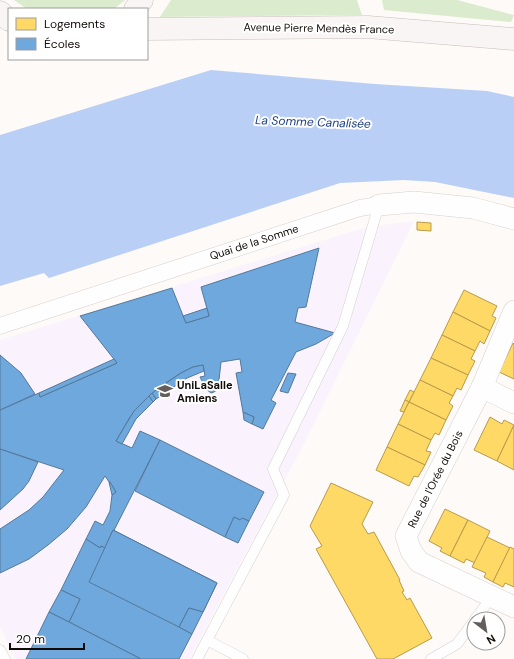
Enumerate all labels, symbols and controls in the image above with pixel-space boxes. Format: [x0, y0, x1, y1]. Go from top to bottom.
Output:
legend [8, 8, 148, 60]
text: Logements [44, 16, 105, 32]
street label: Avenue Pierre Mendès France [243, 20, 395, 36]
text: Écoles [44, 36, 80, 52]
water label: La Somme Canalisée [255, 112, 371, 132]
street label: Quai de la Somme [208, 221, 300, 263]
place label: UniLaSalle Amiens [177, 378, 233, 405]
school or university icon: UniLaSalle Amiens [156, 382, 174, 400]
street label: Rue de l'Orée du Bois [404, 428, 466, 530]
north arrow [466, 611, 506, 651]
scale bar [10, 625, 84, 651]
text: 20 m [16, 631, 45, 647]
text: N [484, 632, 498, 648]

